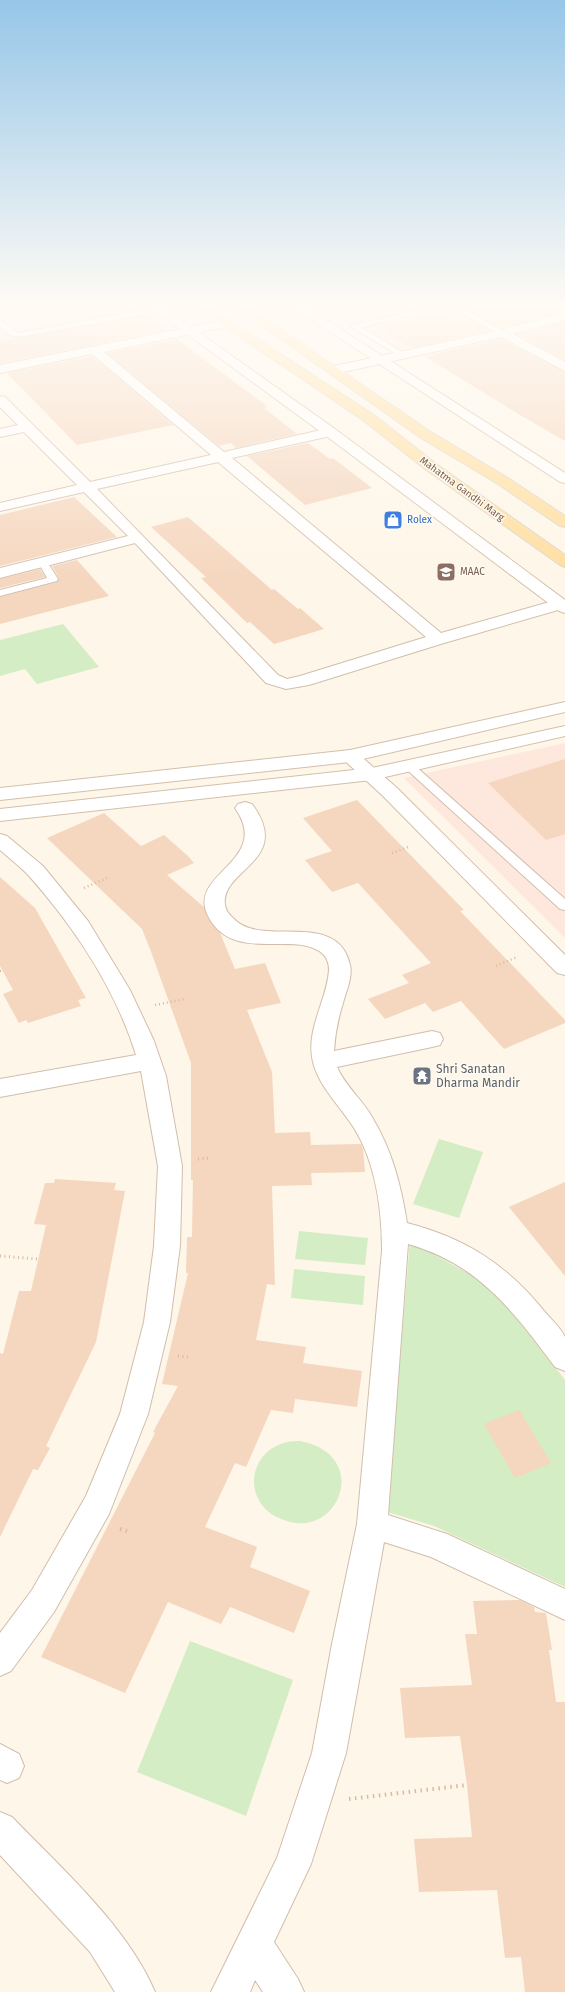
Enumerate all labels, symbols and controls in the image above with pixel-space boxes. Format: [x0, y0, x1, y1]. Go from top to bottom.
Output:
street label: Mahatma Gandhi Marg [417, 454, 507, 524]
shop icon: Rolex [382, 509, 404, 531]
place label: Rolex [407, 514, 432, 526]
school or university icon: MAAC [435, 561, 457, 583]
place label: MAAC [460, 566, 485, 578]
place label: Shri Sanatan Dharma Mandir [436, 1062, 520, 1090]
temple icon: Shri Sanatan Dharma Mandir [411, 1065, 433, 1087]

